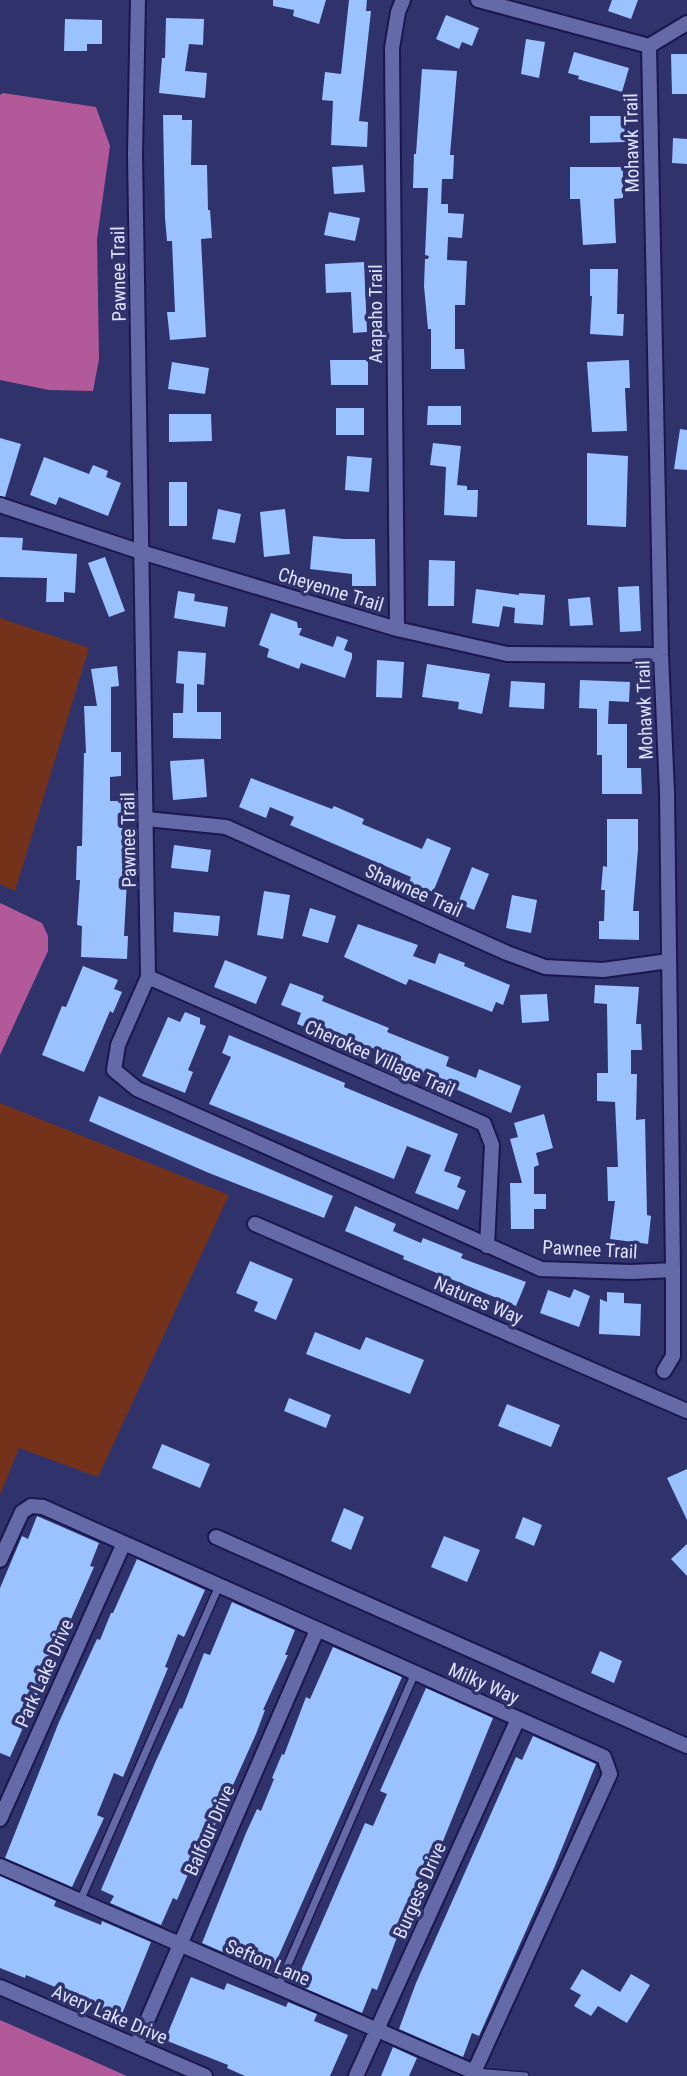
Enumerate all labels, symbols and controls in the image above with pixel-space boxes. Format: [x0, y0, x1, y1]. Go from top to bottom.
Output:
street label: Mohawk Trail [619, 93, 644, 193]
street label: Pawnee Trail [106, 226, 131, 322]
street label: Arapaho Trail [364, 264, 387, 364]
street label: Cheyenne Trail [275, 563, 386, 616]
street label: Mohawk Trail [631, 660, 658, 760]
street label: Pawnee Trail [116, 792, 141, 888]
street label: Shawnee Trail [362, 859, 466, 922]
street label: Cherokee Village Trail [301, 1015, 459, 1102]
street label: Pawnee Trail [542, 1236, 638, 1263]
street label: Natures Way [431, 1271, 527, 1329]
street label: Park Lake Drive [10, 1615, 79, 1731]
street label: Milky Way [445, 1658, 523, 1709]
street label: Balfour Drive [179, 1781, 240, 1879]
street label: Burgess Drive [388, 1838, 451, 1942]
street label: Sefton Lane [222, 1934, 314, 1991]
street label: Avery Lake Drive [49, 1980, 171, 2049]

